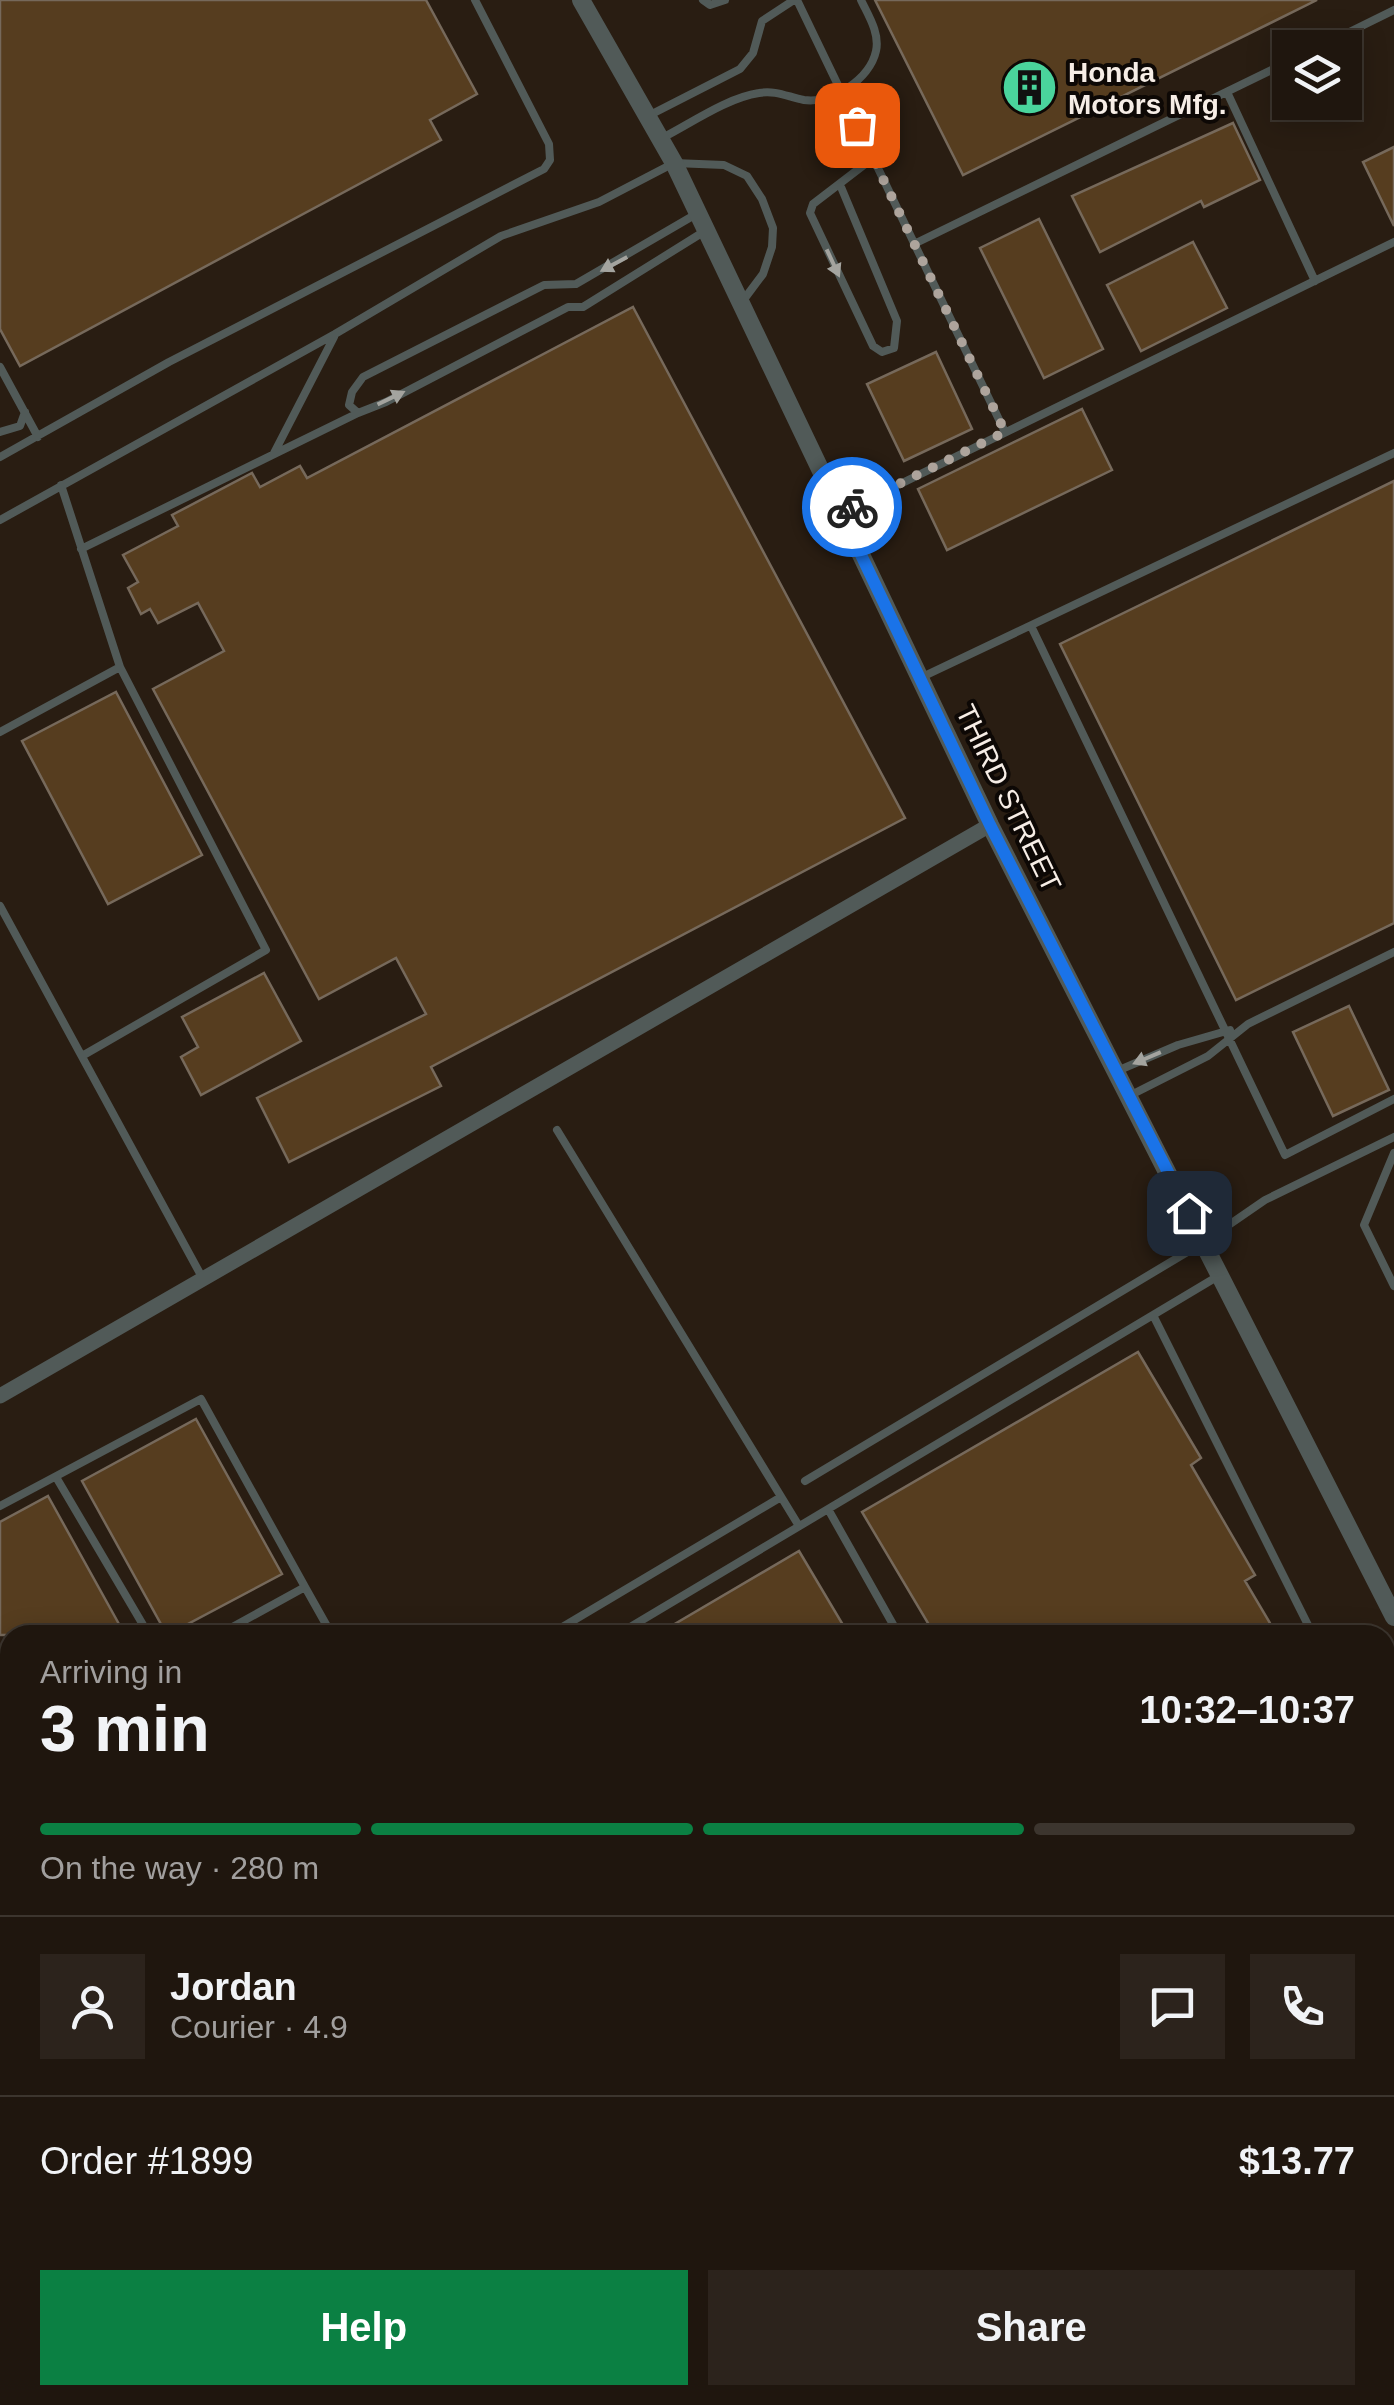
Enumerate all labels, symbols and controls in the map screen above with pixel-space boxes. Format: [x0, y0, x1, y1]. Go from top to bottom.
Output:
map controls [1272, 30, 1362, 120]
button: layers [1272, 30, 1362, 120]
place label: Honda Motors Mfg. [1068, 57, 1227, 120]
building icon: Honda Motors Mfg. [999, 58, 1059, 118]
pin [815, 83, 900, 168]
icon: bag [830, 98, 885, 153]
one-way arrow [825, 249, 842, 278]
one-way arrow [600, 255, 629, 272]
one-way arrow [377, 390, 406, 407]
courier [802, 457, 902, 557]
icon: bike [825, 480, 880, 535]
street label: THIRD STREET [950, 700, 1067, 897]
one-way arrow [1132, 1050, 1162, 1066]
pin [1147, 1171, 1232, 1256]
icon: home [1162, 1186, 1217, 1241]
text: Arriving in [40, 1654, 182, 1690]
text: 10:32–10:37 [1139, 1689, 1355, 1731]
text: 3 min [40, 1692, 210, 1765]
text: On the way · 280 m [40, 1850, 319, 1886]
button: person [40, 1954, 145, 2059]
button: chat [1120, 1954, 1225, 2059]
button: phone [1250, 1954, 1355, 2059]
text: Jordan [170, 1966, 297, 2008]
text: Courier · 4.9 [170, 2009, 348, 2045]
text: Order #1899 [40, 2140, 253, 2182]
text: $13.77 [1239, 2140, 1355, 2182]
button: Help [40, 2270, 688, 2385]
button: Share [708, 2270, 1355, 2385]

